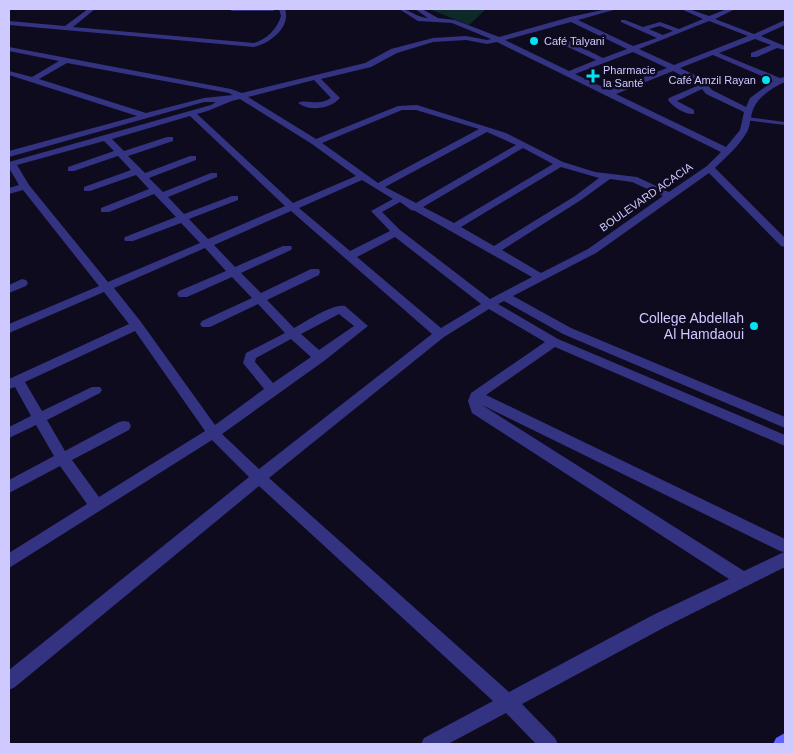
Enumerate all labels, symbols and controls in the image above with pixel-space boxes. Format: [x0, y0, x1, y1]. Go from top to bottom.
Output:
marker: Café Talyani [528, 35, 540, 47]
place label: Café Talyani [544, 35, 604, 47]
place label: Pharmacie la Santé [603, 64, 656, 89]
marker: Pharmacie la Santé [587, 70, 599, 82]
place label: Café Amzil Rayan [669, 74, 756, 86]
marker: Café Amzil Rayan [760, 74, 772, 86]
street label: BOULEVARD ACACIA [597, 160, 695, 234]
place label: College Abdellah Al Hamdaoui [639, 310, 744, 342]
marker: College Abdellah Al Hamdaoui [748, 320, 760, 332]

